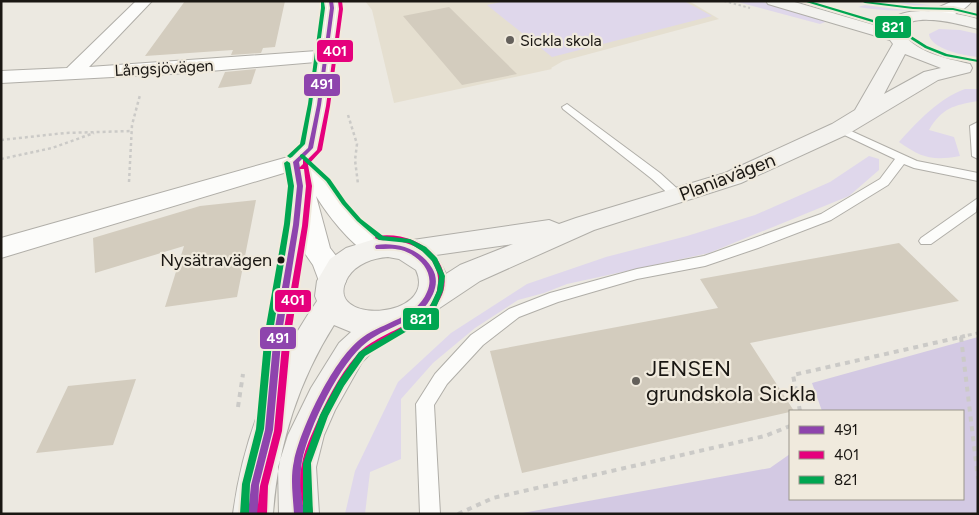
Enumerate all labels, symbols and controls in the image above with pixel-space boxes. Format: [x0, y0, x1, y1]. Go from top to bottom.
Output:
line badge: 821 [874, 15, 912, 39]
text: 821 [882, 19, 904, 36]
place label: Sickla skola [520, 31, 602, 50]
marker: Sickla skola [504, 34, 516, 46]
line badge: 401 [316, 39, 354, 63]
text: 401 [323, 43, 347, 60]
street label: Långsjövägen [114, 56, 214, 80]
line badge: 491 [303, 73, 341, 97]
text: 491 [311, 76, 333, 93]
street label: Planiavägen [676, 148, 778, 206]
place label: Nysätravägen [160, 249, 272, 271]
marker: Nysätravägen [276, 255, 286, 265]
line badge: 401 [274, 289, 312, 313]
text: 401 [281, 292, 305, 309]
line badge: 821 [402, 307, 440, 331]
text: 821 [410, 311, 432, 328]
line badge: 491 [259, 326, 297, 350]
text: 491 [267, 330, 289, 347]
place label: JENSEN grundskola Sickla [646, 355, 816, 407]
marker: JENSEN grundskola Sickla [630, 375, 642, 387]
legend [789, 410, 964, 500]
text: 491 [834, 421, 858, 439]
text: 401 [834, 446, 859, 464]
text: 821 [834, 471, 858, 489]

